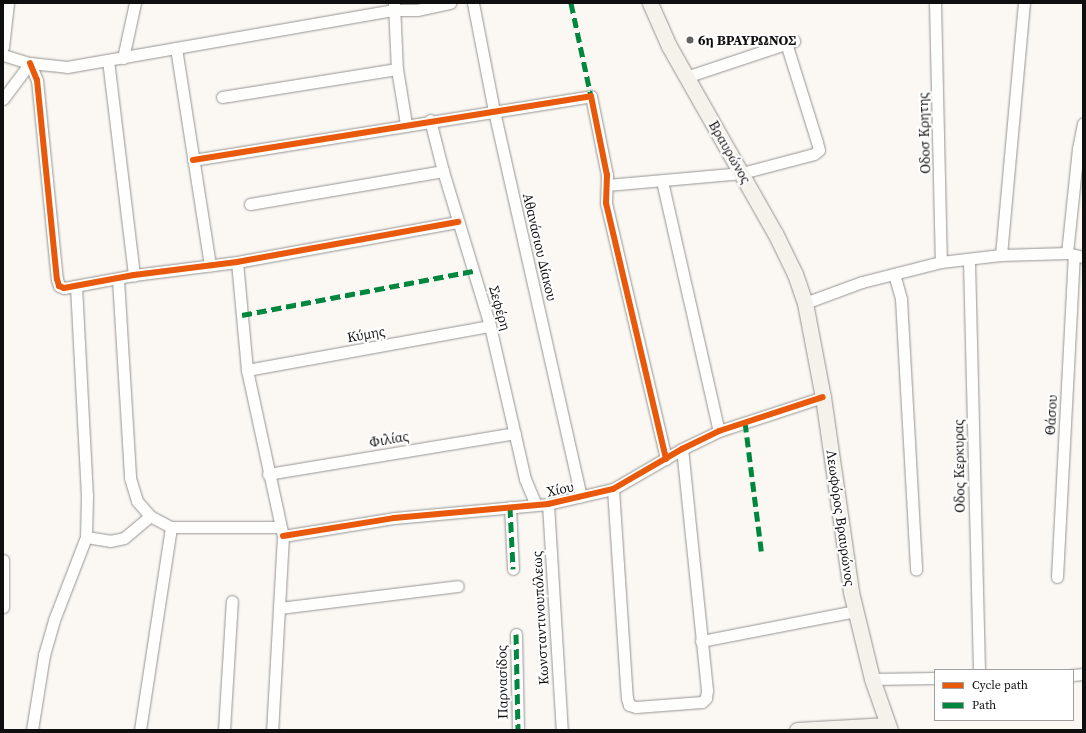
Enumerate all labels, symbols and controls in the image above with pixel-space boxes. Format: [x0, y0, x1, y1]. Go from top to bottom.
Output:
place label: 6η ΒΡΑΥΡΩΝΟΣ [698, 32, 796, 48]
marker: 6η ΒΡΑΥΡΩΝΟΣ [685, 35, 695, 45]
street label: Οδοσ Κρητης [914, 92, 934, 174]
street label: Βραυρώνος [705, 118, 755, 186]
street label: Αθανάσιου Δίακου [519, 192, 561, 302]
street label: Σεφέρη [486, 284, 514, 332]
street label: Κύμης [346, 322, 386, 346]
street label: Θάσου [1042, 394, 1060, 436]
street label: Οδος Κερκυρας [950, 419, 968, 513]
street label: Φιλίας [368, 427, 410, 451]
street label: Λεωφόρος Βραυρώνος [823, 449, 859, 587]
street label: Χίου [545, 478, 575, 500]
street label: Κωνσταντινουπόλεως [528, 550, 552, 686]
street label: Παρνασίδος [493, 645, 511, 719]
legend [934, 669, 1074, 721]
text: Cycle path [972, 677, 1028, 693]
text: Path [972, 697, 996, 713]

